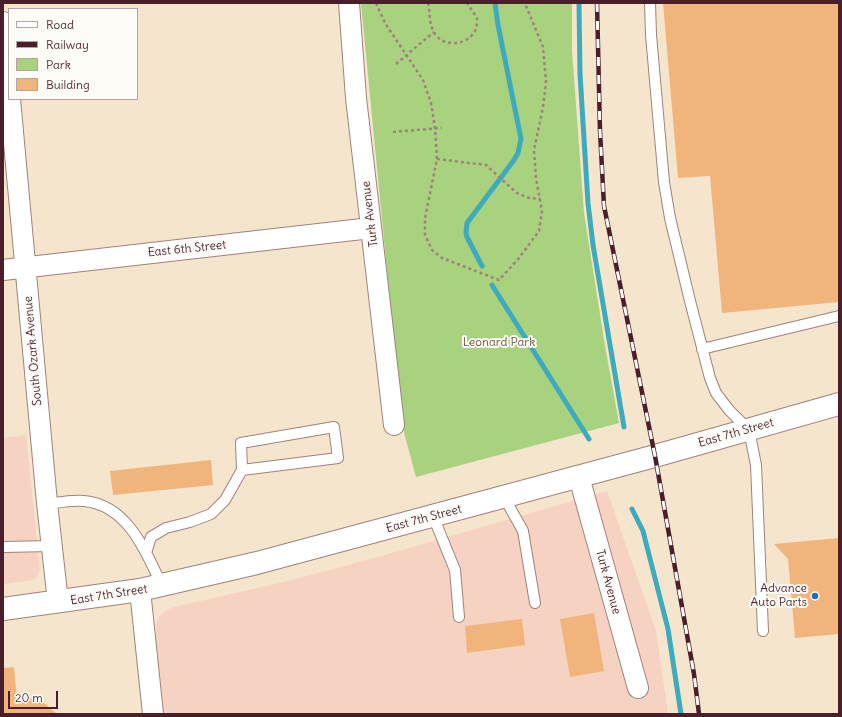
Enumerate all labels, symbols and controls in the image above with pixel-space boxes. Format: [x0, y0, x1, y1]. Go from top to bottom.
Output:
legend [8, 8, 138, 100]
text: Road [46, 17, 74, 32]
text: Railway [46, 37, 89, 52]
text: Park [46, 57, 71, 72]
text: Building [46, 77, 90, 92]
street label: Turk Avenue [359, 180, 381, 248]
street label: East 6th Street [147, 238, 227, 260]
street label: South Ozark Avenue [21, 296, 45, 406]
park label: Leonard Park [463, 336, 535, 350]
street label: East 7th Street [697, 415, 775, 451]
street label: East 7th Street [385, 502, 463, 536]
street label: Turk Avenue [592, 548, 624, 616]
street label: East 7th Street [69, 582, 149, 608]
place label: Advance Auto Parts [750, 582, 807, 610]
marker: Advance Auto Parts [810, 591, 820, 601]
scale bar [10, 683, 60, 709]
text: 20 m [15, 690, 43, 705]

